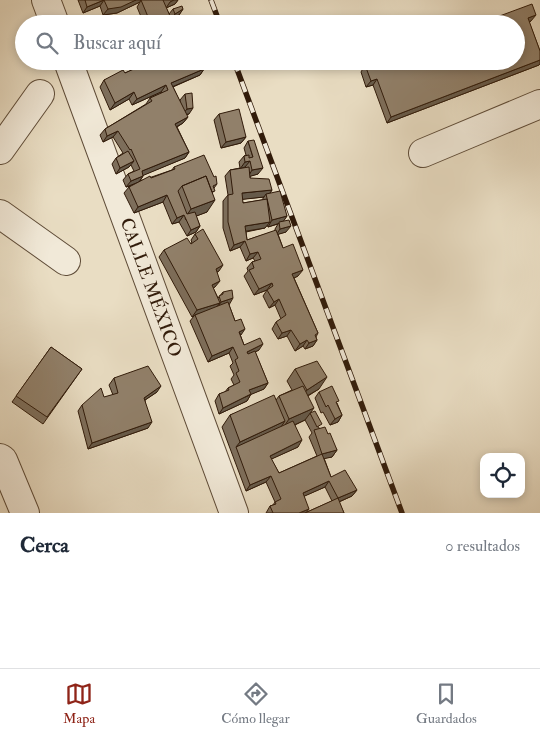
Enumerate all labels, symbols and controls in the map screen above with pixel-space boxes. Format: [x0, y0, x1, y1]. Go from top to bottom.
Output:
search box [15, 15, 525, 70]
icon: search [33, 29, 61, 57]
text: Buscar aquí [73, 31, 161, 55]
street label: CALLE MÉXICO [115, 215, 187, 360]
map controls [480, 453, 525, 498]
button: locate [480, 453, 525, 498]
text: Cerca [20, 532, 69, 559]
text: 0 resultados [445, 536, 520, 556]
tab: Mapa [63, 680, 95, 727]
tab: Cómo llegar [221, 680, 290, 727]
tab: Guardados [416, 680, 477, 727]

